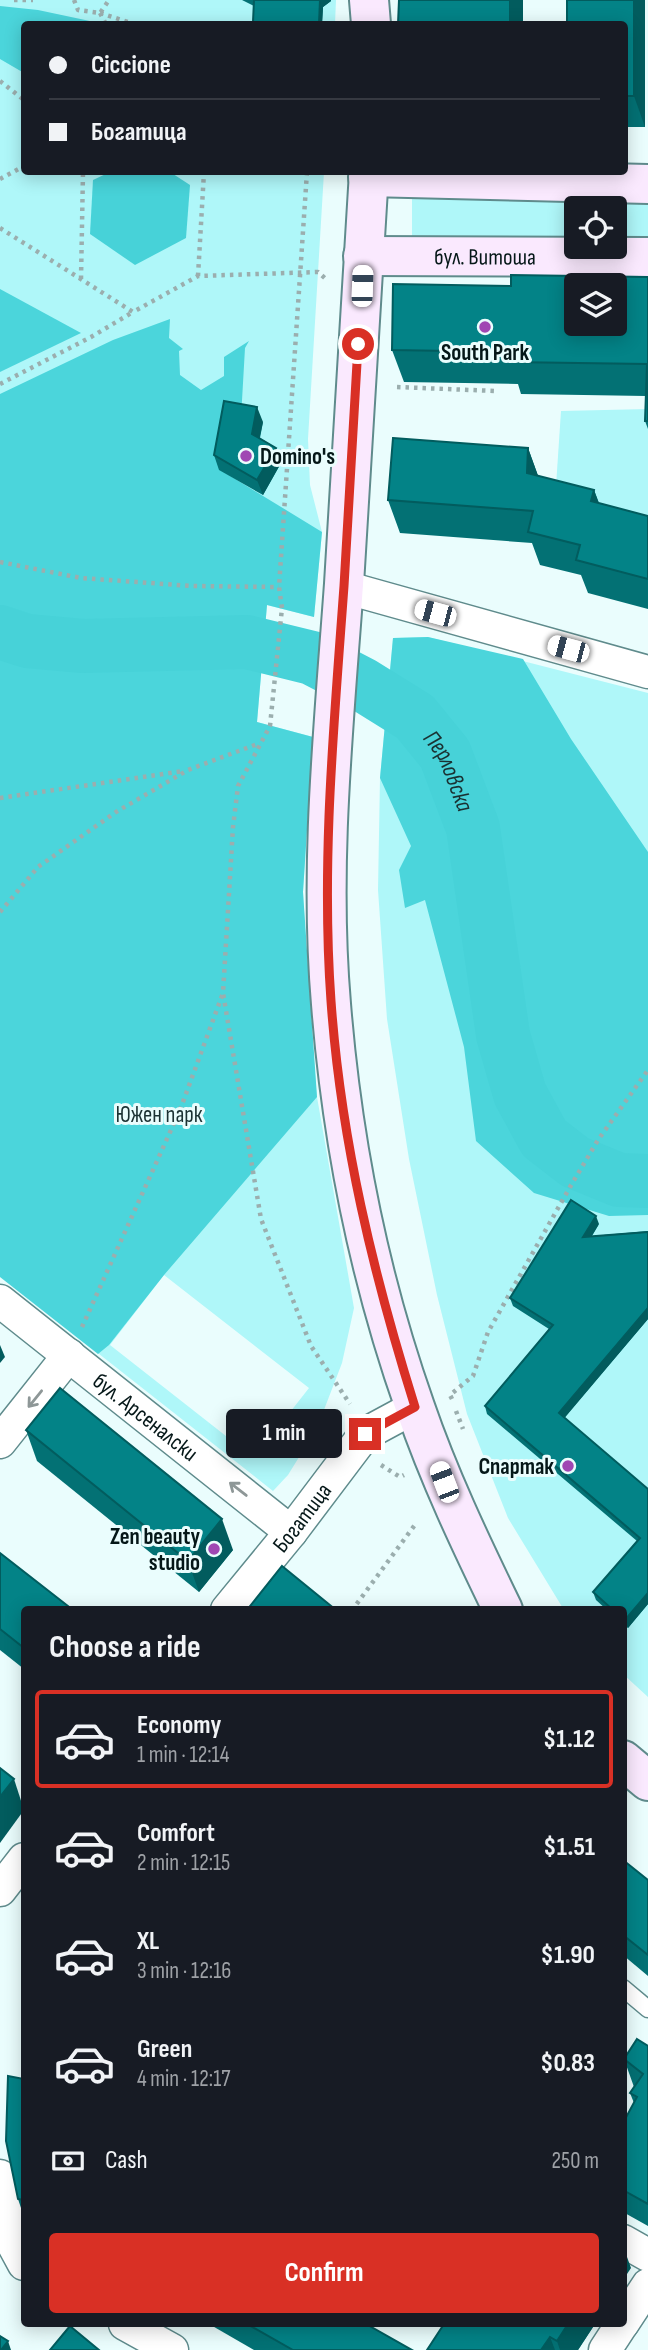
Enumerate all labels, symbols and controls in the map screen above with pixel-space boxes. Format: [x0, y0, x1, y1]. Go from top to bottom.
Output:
text: Ciccione [91, 50, 171, 81]
text: Богатица [91, 117, 187, 148]
map controls [564, 196, 627, 336]
button: locate [564, 196, 627, 259]
street label: бул. Витоша [434, 243, 536, 272]
car [351, 265, 374, 307]
button: layers [564, 273, 627, 336]
marker: South Park [477, 319, 493, 335]
route start [342, 328, 374, 360]
place label: South Park [441, 339, 529, 367]
place label: Domino's [260, 443, 335, 471]
marker: Domino's [238, 448, 254, 464]
car [412, 597, 459, 629]
car [545, 633, 592, 665]
water label: Перловска [417, 725, 480, 816]
park label: Южен парк [115, 1101, 203, 1129]
street label: бул. Арсеналски [87, 1367, 203, 1468]
one-way arrow [27, 1389, 42, 1407]
callout: 1 min [225, 1410, 340, 1458]
route end [349, 1418, 381, 1450]
text: 1 min [263, 1419, 305, 1447]
place label: Спартак [478, 1453, 554, 1481]
marker: Спартак [560, 1458, 576, 1474]
car [427, 1459, 462, 1505]
street label: Богатица [267, 1478, 338, 1558]
one-way arrow [229, 1482, 247, 1497]
place label: Zen beauty studio [110, 1523, 200, 1577]
marker: Zen beauty studio [206, 1541, 222, 1557]
text: Choose a ride [49, 1628, 201, 1667]
icon: car [53, 1708, 116, 1771]
text: Economy [137, 1710, 221, 1741]
text: $1.12 [543, 1724, 595, 1755]
text: 1 min · 12:14 [137, 1741, 229, 1769]
icon: car [53, 1816, 116, 1879]
text: Comfort [137, 1818, 215, 1849]
text: $1.51 [543, 1832, 595, 1863]
text: 2 min · 12:15 [137, 1849, 230, 1877]
icon: car [53, 1924, 116, 1987]
text: XL [137, 1926, 159, 1957]
text: $1.90 [541, 1940, 595, 1971]
text: 3 min · 12:16 [137, 1957, 231, 1985]
icon: car [53, 2032, 116, 2095]
text: Green [137, 2034, 192, 2065]
text: $0.83 [540, 2048, 595, 2079]
text: 4 min · 12:17 [137, 2065, 230, 2093]
icon: cash [49, 2142, 87, 2180]
text: Cash [105, 2145, 148, 2176]
text: 250 m [552, 2147, 599, 2175]
button: Confirm [49, 2233, 599, 2313]

